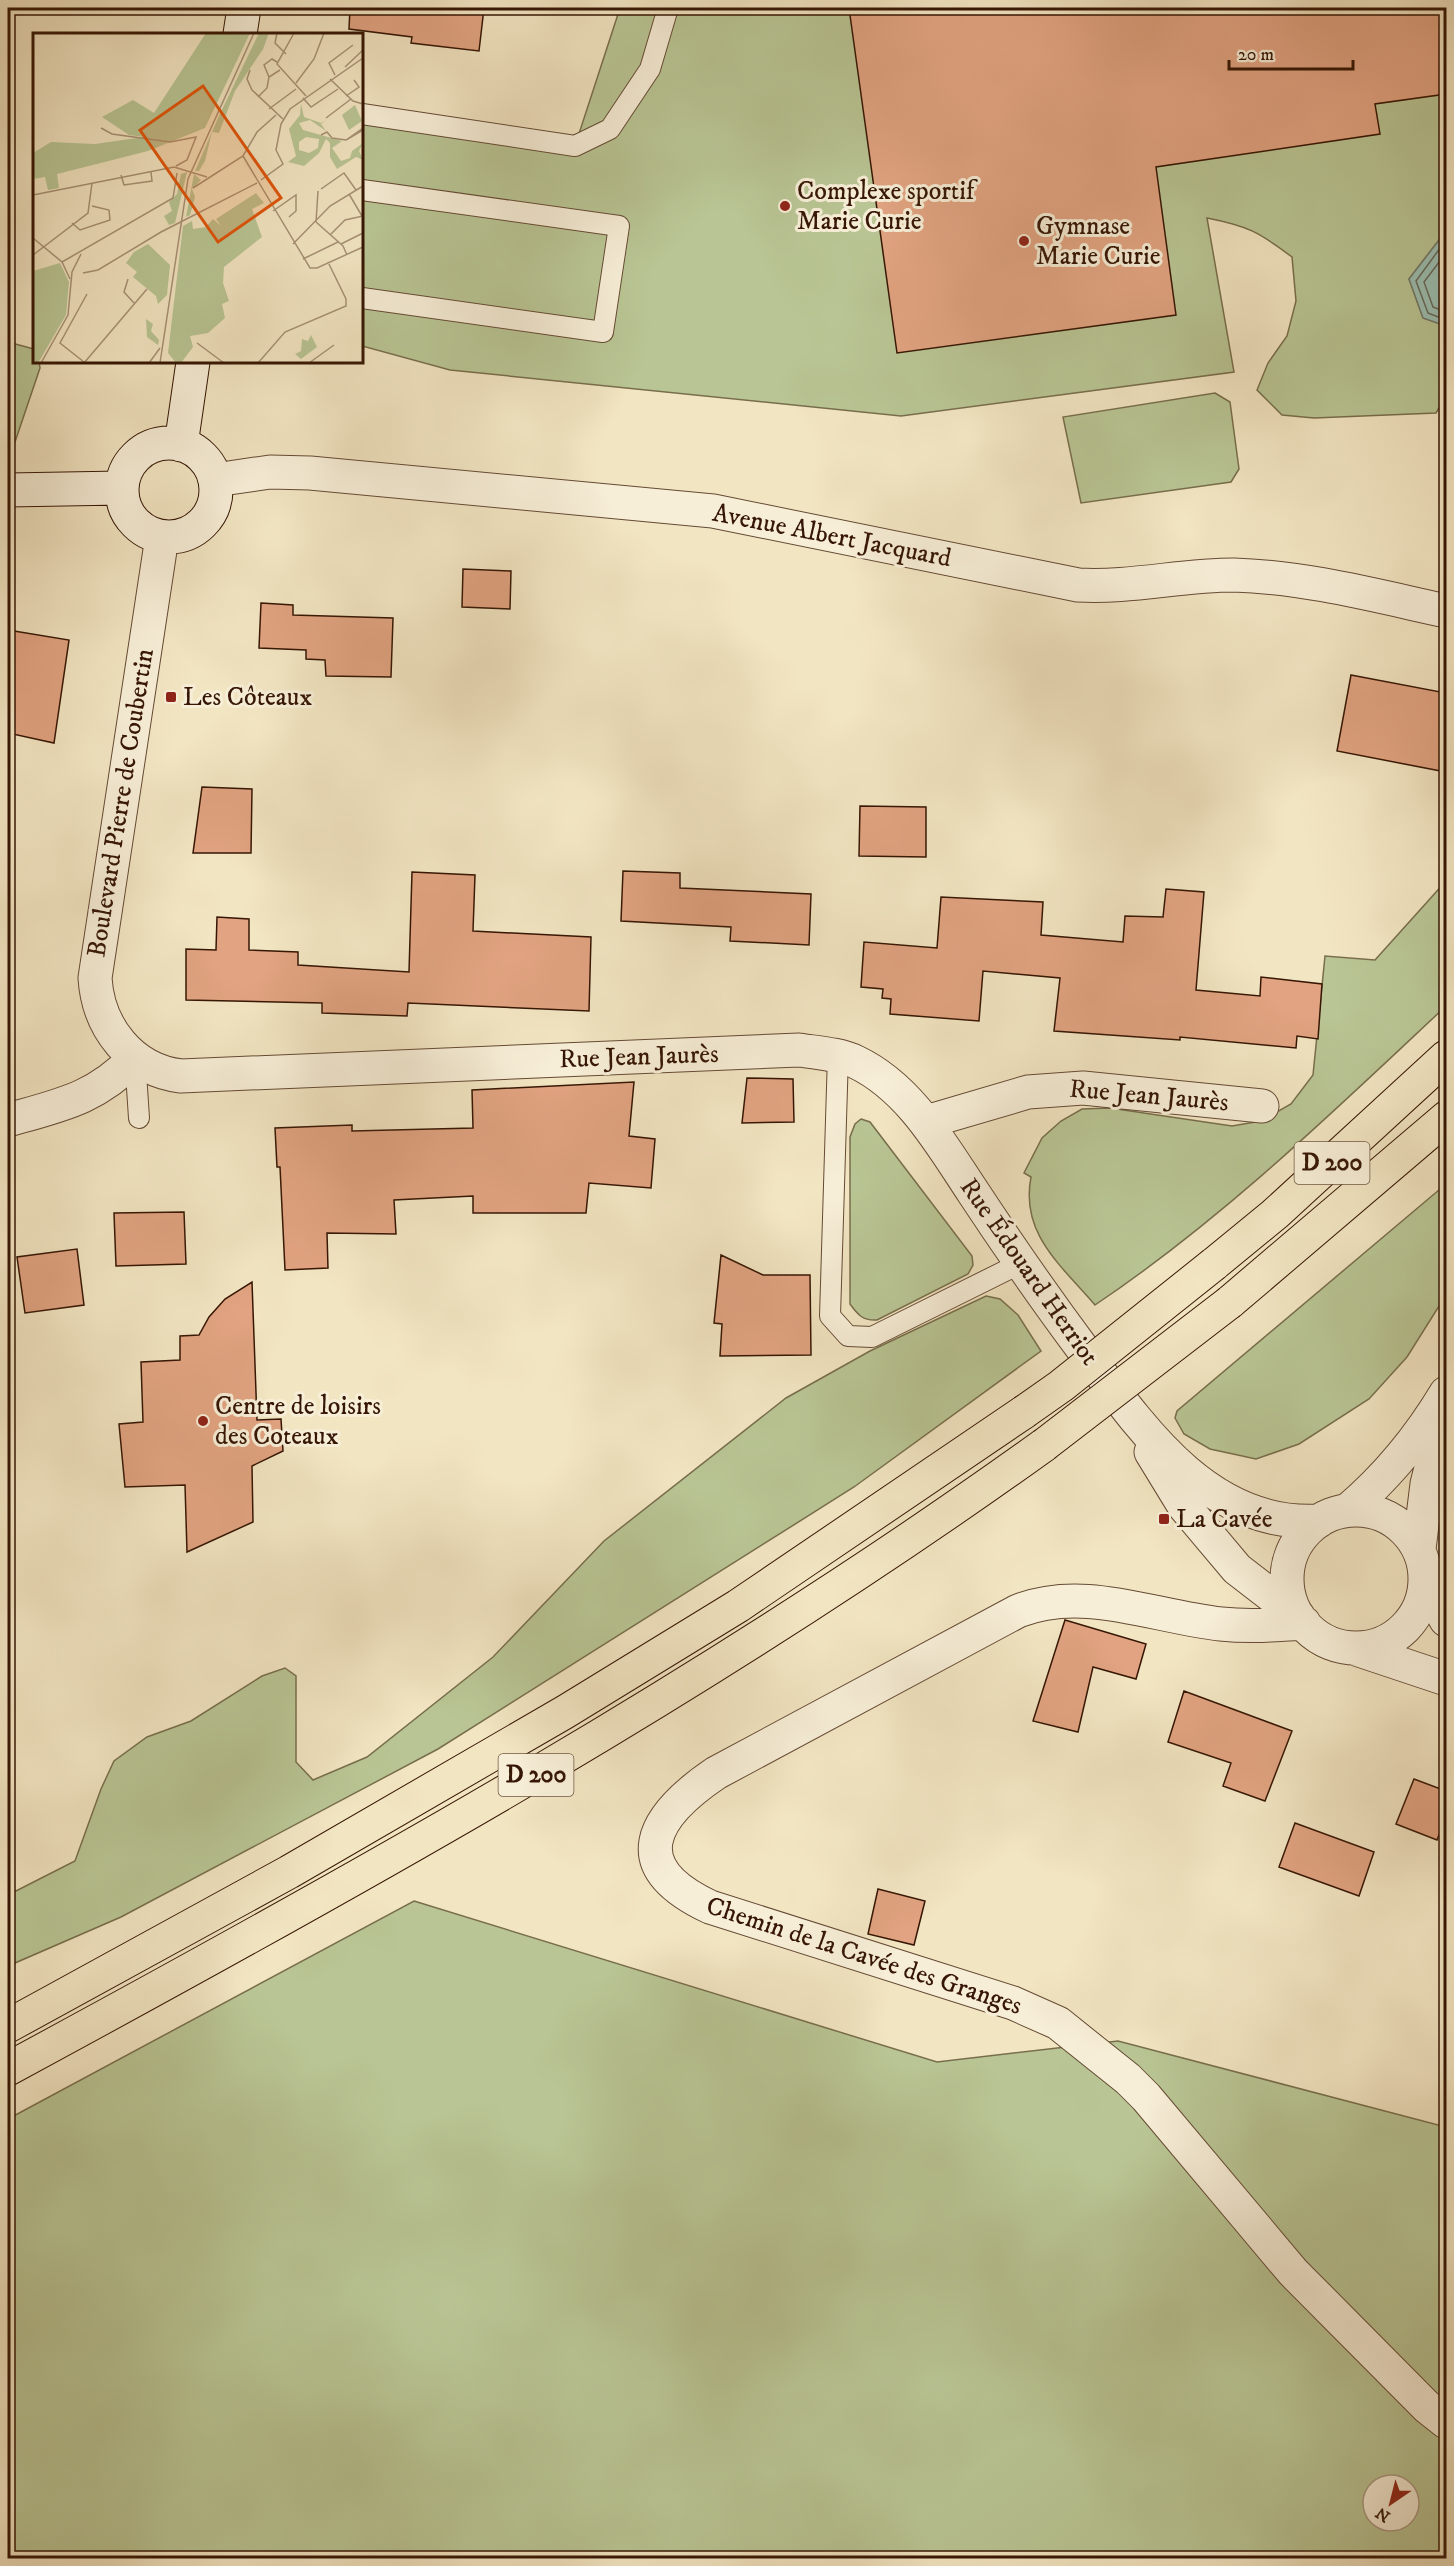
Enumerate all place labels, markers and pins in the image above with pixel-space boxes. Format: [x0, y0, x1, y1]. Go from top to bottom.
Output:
place label: Complexe sportif Marie Curie [797, 175, 978, 238]
marker: Complexe sportif Marie Curie [778, 199, 792, 213]
place label: Gymnase Marie Curie [1036, 210, 1161, 273]
marker: Gymnase Marie Curie [1017, 234, 1031, 248]
place label: Les Côteaux [183, 681, 312, 714]
marker: Les Côteaux [164, 690, 178, 704]
place label: Centre de loisirs des Coteaux [215, 1390, 381, 1453]
marker: Centre de loisirs des Coteaux [196, 1414, 210, 1428]
place label: La Cavée [1176, 1503, 1273, 1536]
marker: La Cavée [1157, 1512, 1171, 1526]

